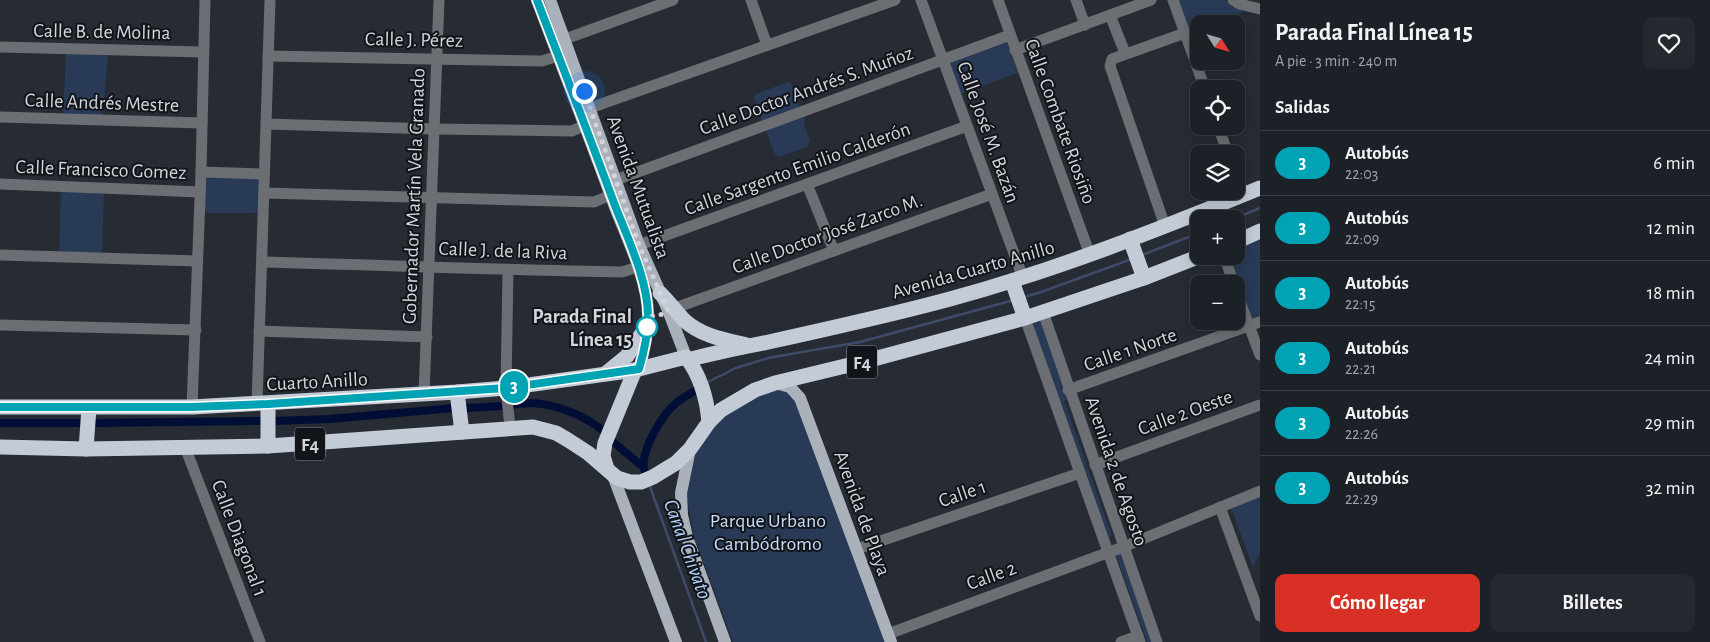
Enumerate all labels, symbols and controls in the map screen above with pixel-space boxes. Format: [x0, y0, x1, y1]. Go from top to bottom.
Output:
north arrow [1190, 15, 1245, 70]
map controls [1190, 15, 1245, 330]
button: heart [1643, 17, 1695, 69]
street label: Calle B. de Molina [33, 21, 171, 43]
text: Parada Final Línea 15 [1275, 21, 1473, 45]
street label: Calle J. Pérez [365, 29, 463, 51]
street label: Calle Combate Riosiño [1021, 36, 1099, 206]
street label: Calle Doctor Andrés S. Muñoz [697, 43, 916, 139]
text: A pie · 3 min · 240 m [1275, 53, 1397, 69]
street label: Calle José M. Bazán [953, 59, 1023, 206]
street label: Gobernador Martín Vela Granado [400, 68, 428, 324]
your location [572, 79, 597, 104]
button: locate [1190, 80, 1245, 135]
street label: Calle Andrés Mestre [24, 90, 180, 116]
text: Salidas [1275, 98, 1330, 117]
street label: Avenida Mutualista [603, 113, 673, 262]
street label: Calle Sargento Emilio Calderón [682, 119, 913, 219]
text: Autobús [1345, 144, 1409, 163]
button: layers [1190, 145, 1245, 200]
text: 3 [1299, 154, 1306, 172]
text: 6 min [1653, 154, 1695, 173]
street label: Calle Francisco Gomez [15, 157, 187, 183]
text: 22:03 [1345, 166, 1378, 182]
street label: Calle Doctor José Zarco M. [730, 190, 925, 278]
text: Autobús [1345, 209, 1409, 228]
button: + [1190, 210, 1245, 265]
text: 3 [1299, 219, 1306, 237]
text: 12 min [1647, 219, 1695, 238]
text: 22:09 [1345, 231, 1379, 247]
street label: Avenida Cuarto Anillo [890, 237, 1057, 303]
street label: Calle J. de la Riva [438, 239, 568, 263]
text: Autobús [1345, 274, 1409, 293]
button: − [1190, 275, 1245, 330]
text: 3 [1299, 284, 1306, 302]
text: 18 min [1647, 284, 1695, 303]
text: 22:15 [1345, 296, 1375, 312]
place label: Parada Final Línea 15 [533, 307, 632, 350]
marker: Parada Final Línea 15 [636, 316, 658, 338]
street label: Calle 1 Norte [1081, 325, 1179, 375]
text: Autobús [1345, 339, 1409, 358]
road number: F4 [847, 346, 877, 378]
text: 3 [1299, 349, 1306, 367]
text: 24 min [1644, 349, 1695, 368]
text: 22:21 [1345, 361, 1376, 377]
street label: Cuarto Anillo [266, 369, 368, 395]
line badge: 3 [498, 371, 530, 403]
text: 3 [510, 378, 518, 396]
street label: Calle 2 Oeste [1135, 387, 1235, 439]
street label: Avenida 2 de Agosto [1081, 394, 1151, 549]
text: Autobús [1345, 404, 1409, 423]
text: 3 [1299, 414, 1306, 432]
text: 29 min [1645, 414, 1695, 433]
text: 22:26 [1345, 426, 1378, 442]
road number: F4 [295, 428, 325, 460]
street label: Avenida de Playa [830, 448, 894, 578]
text: Autobús [1345, 469, 1409, 488]
street label: Calle Diagonal 1 [208, 477, 270, 599]
street label: Calle 1 [936, 477, 989, 511]
text: 3 [1299, 479, 1306, 497]
text: 32 min [1646, 479, 1695, 498]
text: 22:29 [1345, 491, 1378, 507]
water label: Canal Chivato [660, 497, 715, 602]
park label: Parque Urbano Cambódromo [710, 511, 826, 554]
street label: Calle 2 [964, 558, 1019, 594]
button: Cómo llegar [1275, 574, 1480, 632]
button: Billetes [1490, 574, 1695, 632]

